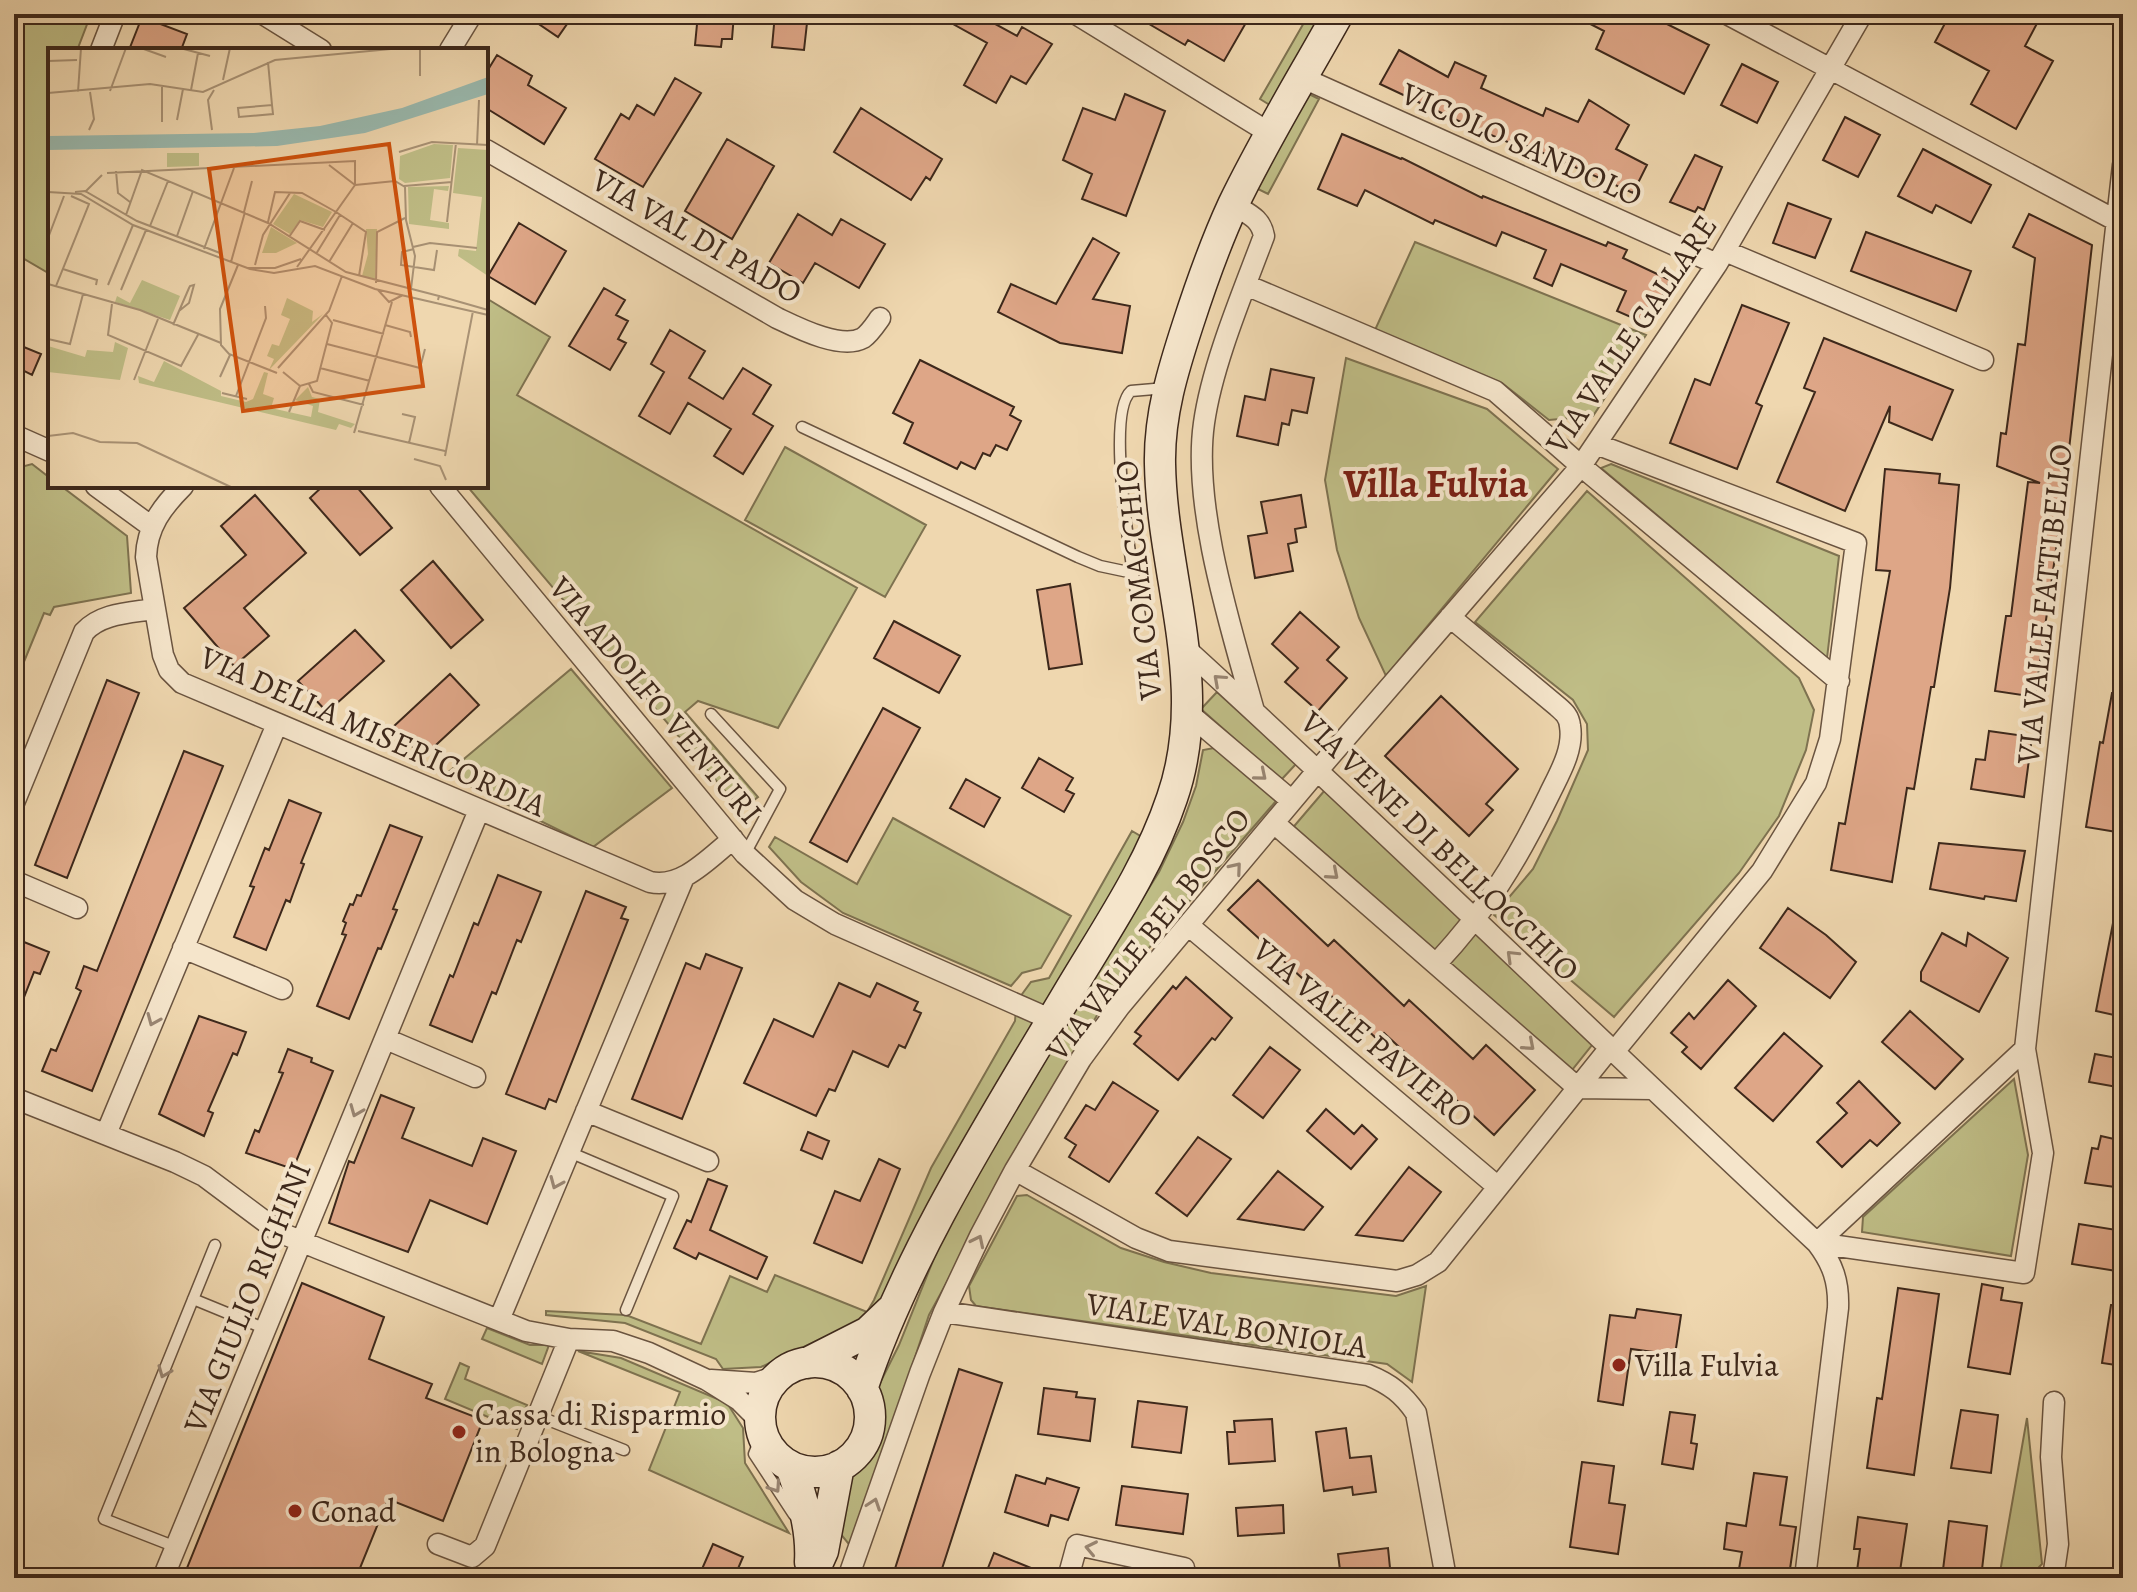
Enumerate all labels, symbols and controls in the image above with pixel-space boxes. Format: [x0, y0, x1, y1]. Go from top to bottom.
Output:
inset map [48, 48, 488, 488]
street label: VICOLO SANDOLO [1394, 71, 1649, 217]
street label: VIA VAL DI PADO [583, 158, 810, 314]
street label: VIA VALLE GALLARE [1534, 206, 1727, 463]
street label: VIA VALLE FATTIBELLO [2005, 442, 2083, 767]
district label: Villa Fulvia [1343, 456, 1529, 511]
street label: VIA COMACCHIO [1104, 458, 1173, 703]
street label: VIA ADOLFO VENTURI [539, 566, 773, 833]
street label: VIA DELLA MISERICORDIA [192, 634, 554, 828]
one-way arrow [1214, 675, 1229, 689]
street label: VIA VENE DI BELLOCCHIO [1290, 700, 1589, 991]
one-way arrow [1252, 765, 1267, 780]
street label: VIA VALLE BEL BOSCO [1035, 798, 1261, 1070]
one-way arrow [1226, 862, 1241, 877]
one-way arrow [1323, 864, 1338, 879]
street label: VIA VALLE PAVIERO [1243, 927, 1482, 1138]
one-way arrow [1507, 951, 1521, 966]
one-way arrow [147, 1012, 163, 1026]
one-way arrow [1519, 1035, 1534, 1050]
one-way arrow [349, 1103, 366, 1117]
street label: VIA GIULIO RIGHINI [172, 1155, 321, 1440]
one-way arrow [550, 1175, 566, 1189]
one-way arrow [968, 1235, 984, 1249]
street label: VIALE VAL BONIOLA [1083, 1281, 1372, 1369]
place label: Villa Fulvia [1634, 1343, 1779, 1387]
marker: Villa Fulvia [1610, 1356, 1628, 1374]
one-way arrow [157, 1364, 174, 1378]
place label: Cassa di Risparmio in Bologna [475, 1392, 726, 1473]
marker: Cassa di Risparmio in Bologna [450, 1423, 468, 1441]
one-way arrow [766, 1478, 781, 1493]
place label: Conad [311, 1489, 397, 1533]
one-way arrow [864, 1498, 881, 1512]
marker: Conad [286, 1502, 304, 1520]
one-way arrow [1085, 1540, 1098, 1557]

